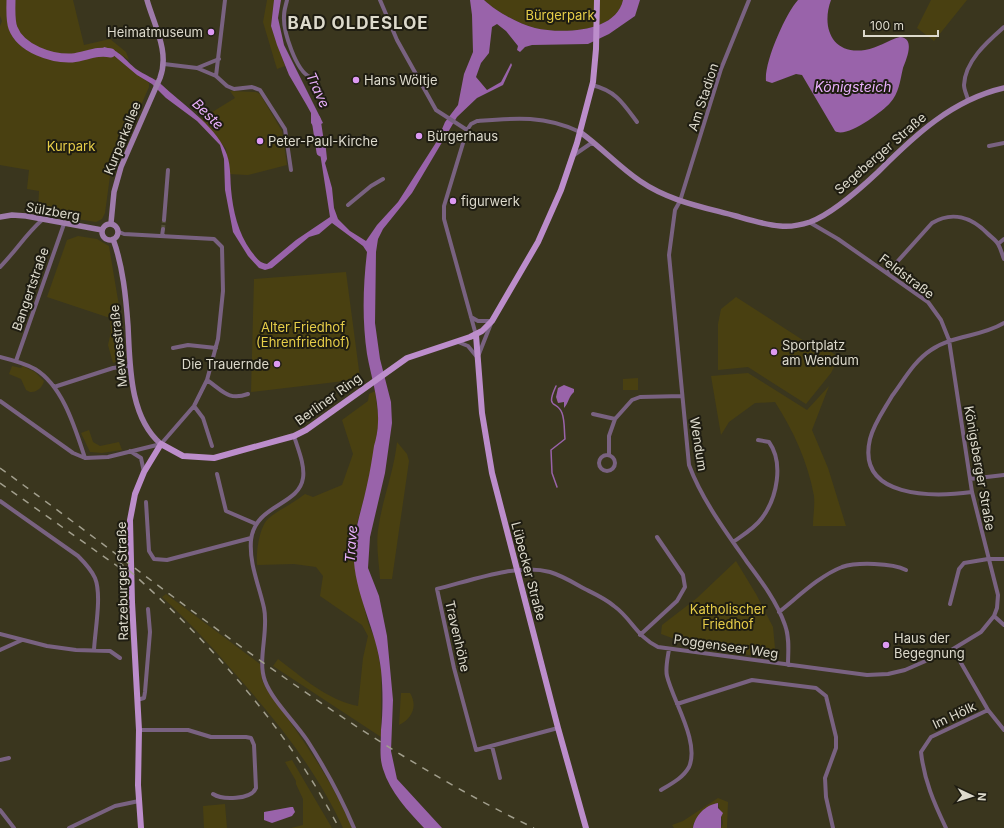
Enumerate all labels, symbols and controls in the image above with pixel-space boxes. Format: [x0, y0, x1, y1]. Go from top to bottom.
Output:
park label: Bürgerpark [525, 7, 595, 23]
scale bar [864, 12, 938, 38]
district label: BAD OLDESLOE [287, 13, 429, 33]
text: 100 m [870, 18, 904, 33]
place label: Heimatmuseum [107, 24, 203, 40]
marker: Heimatmuseum [206, 27, 216, 37]
street label: Am Stadion [684, 61, 722, 133]
water label: Trave [303, 69, 334, 110]
place label: Hans Wöltje [364, 72, 438, 88]
marker: Hans Wöltje [351, 75, 361, 85]
water label: Königsteich [814, 78, 892, 95]
water label: Beste [189, 95, 228, 133]
street label: Kurparkallee [100, 99, 144, 177]
street label: Segeberger Straße [831, 109, 929, 197]
place label: Bürgerhaus [427, 128, 498, 144]
marker: Bürgerhaus [414, 131, 424, 141]
place label: Peter-Paul-Kirche [268, 133, 378, 149]
marker: Peter-Paul-Kirche [255, 136, 265, 146]
park label: Kurpark [47, 138, 95, 154]
place label: figurwerk [461, 193, 520, 209]
marker: figurwerk [448, 196, 458, 206]
street label: Sülzberg [25, 198, 81, 224]
street label: Bangertstraße [8, 245, 52, 333]
street label: Feldstraße [876, 250, 938, 302]
street label: Mewesstraße [106, 304, 130, 388]
park label: Alter Friedhof (Ehrenfriedhof) [256, 319, 350, 350]
place label: Sportplatz am Wendum [782, 337, 859, 368]
marker: Sportplatz am Wendum [769, 347, 779, 357]
place label: Die Trauernde [182, 356, 269, 372]
marker: Die Trauernde [272, 359, 282, 369]
street label: Berliner Ring [292, 369, 364, 429]
street label: Königsberger Straße [961, 404, 999, 532]
street label: Wendum [687, 416, 711, 472]
street label: Lübecker Straße [508, 520, 550, 622]
street label: Ratzeburger Straße [113, 521, 131, 641]
water label: Trave [341, 525, 360, 563]
street label: Travenhöhe [442, 599, 474, 673]
park label: Katholischer Friedhof [690, 601, 766, 632]
place label: Haus der Begegnung [894, 630, 965, 661]
street label: Poggenseer Weg [673, 631, 779, 661]
marker: Haus der Begegnung [881, 640, 891, 650]
street label: Im Hölk [930, 698, 978, 732]
north arrow [952, 776, 992, 816]
text: N [975, 792, 989, 801]

